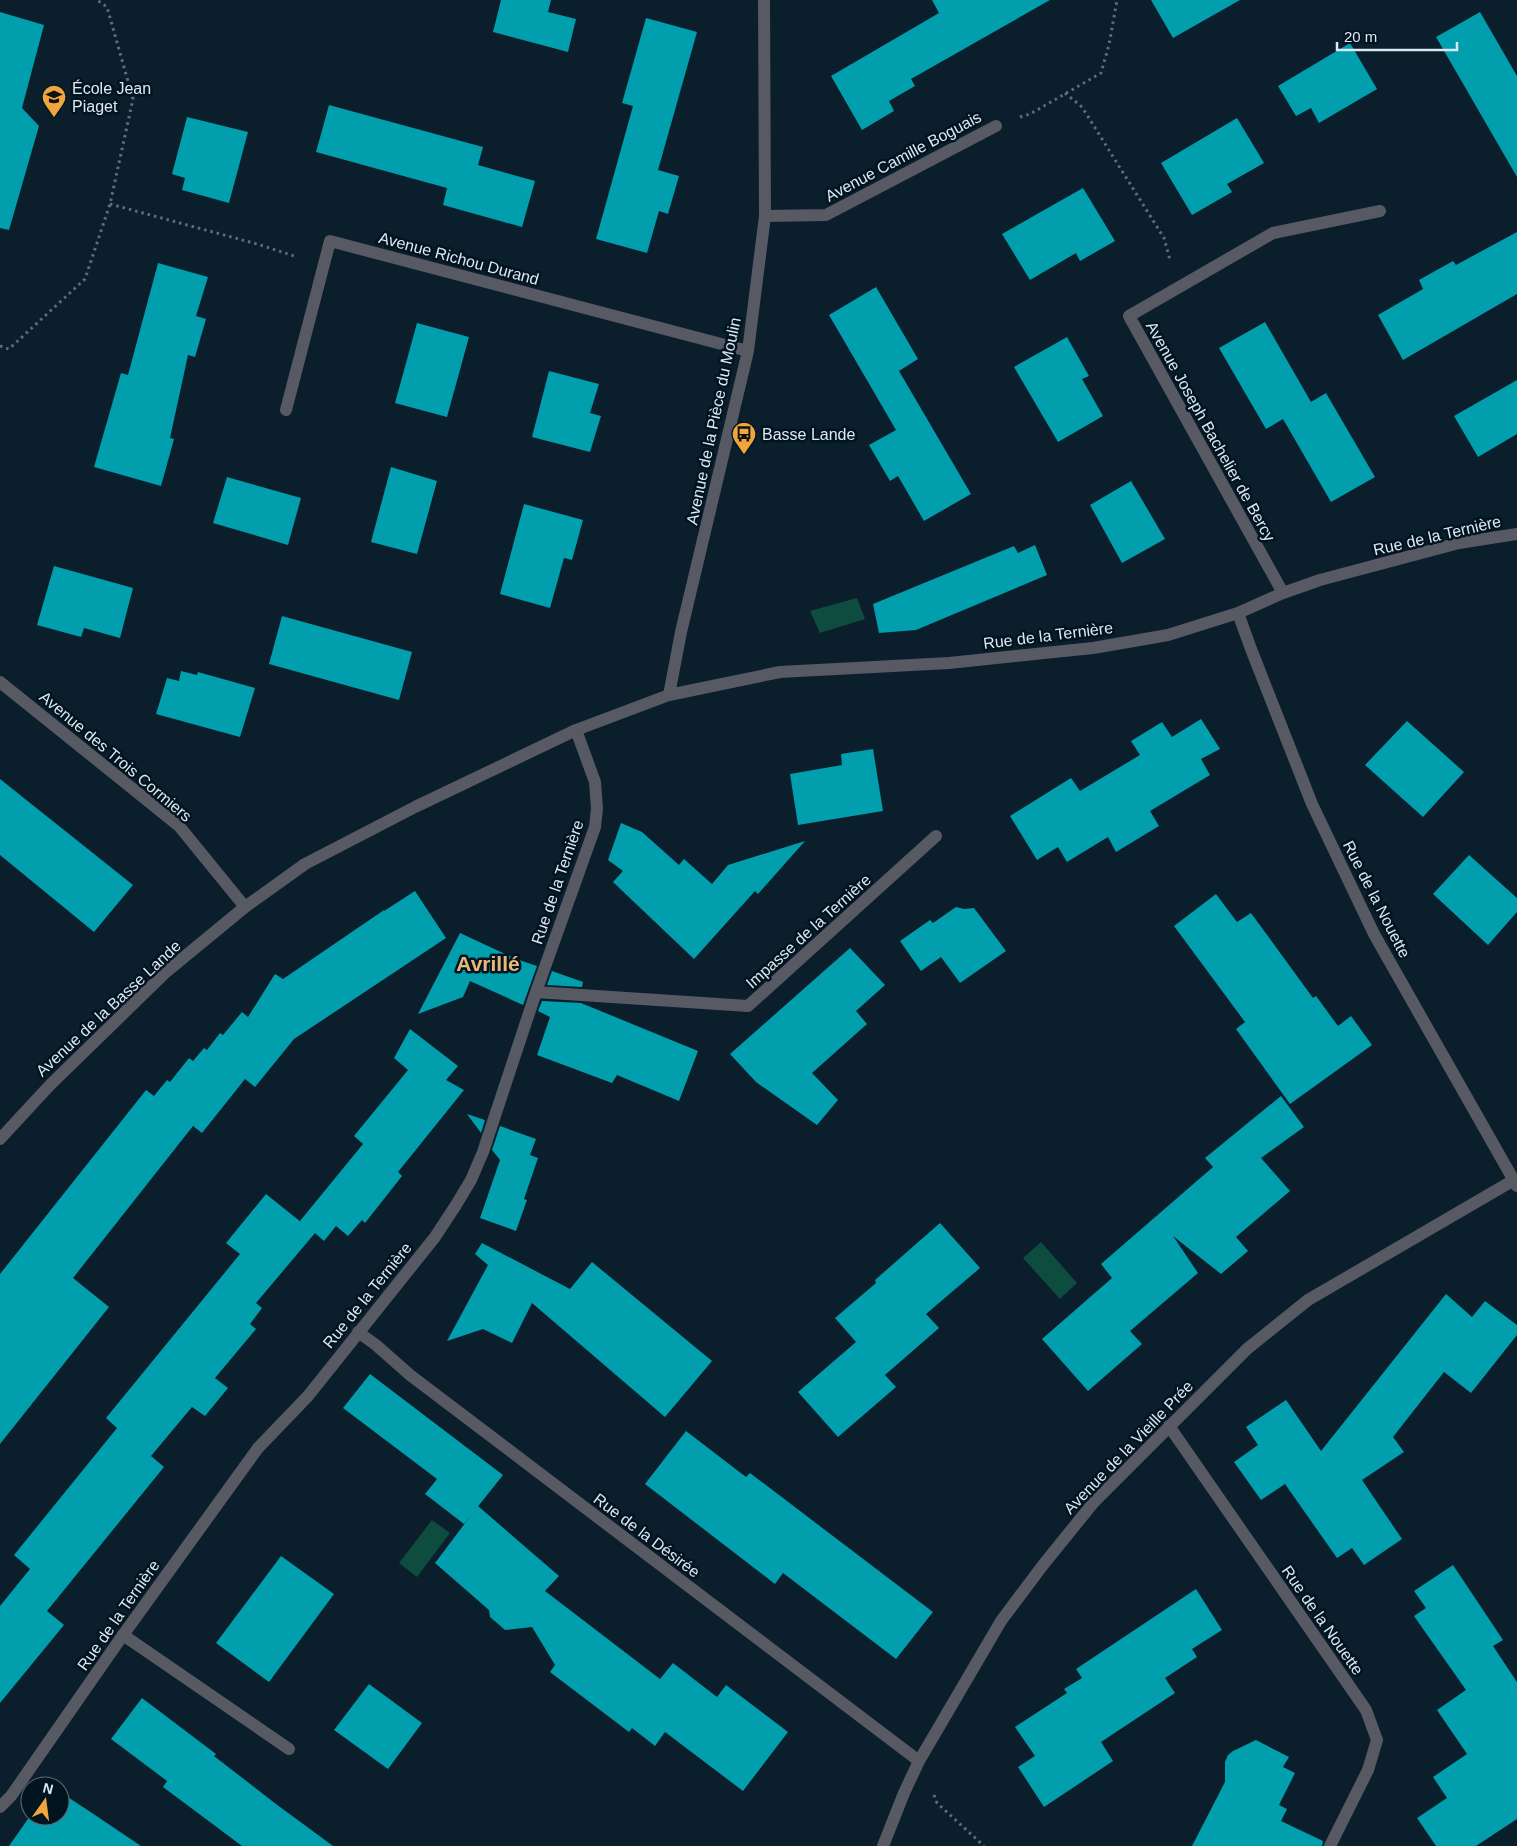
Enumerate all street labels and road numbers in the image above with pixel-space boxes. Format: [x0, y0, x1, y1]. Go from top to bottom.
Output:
street label: Avenue Camille Boguais [822, 108, 984, 205]
street label: Avenue Richou Durand [377, 229, 541, 288]
street label: Avenue de la Pièce du Moulin [683, 316, 744, 526]
street label: Avenue Joseph Bachelier de Bercy [1143, 318, 1278, 544]
street label: Rue de la Ternière [1372, 513, 1503, 558]
street label: Rue de la Ternière [982, 619, 1114, 652]
street label: Avenue des Trois Cormiers [36, 688, 195, 825]
street label: Rue de la Ternière [528, 818, 587, 947]
street label: Rue de la Nouette [1340, 838, 1413, 961]
street label: Impasse de la Ternière [743, 871, 874, 992]
street label: Avenue de la Basse Lande [33, 937, 184, 1080]
street label: Rue de la Ternière [320, 1239, 415, 1351]
street label: Avenue de la Vieille Prée [1060, 1377, 1196, 1517]
street label: Rue de la Désirée [590, 1490, 703, 1581]
street label: Rue de la Ternière [74, 1557, 163, 1674]
street label: Rue de la Nouette [1279, 1563, 1367, 1678]

